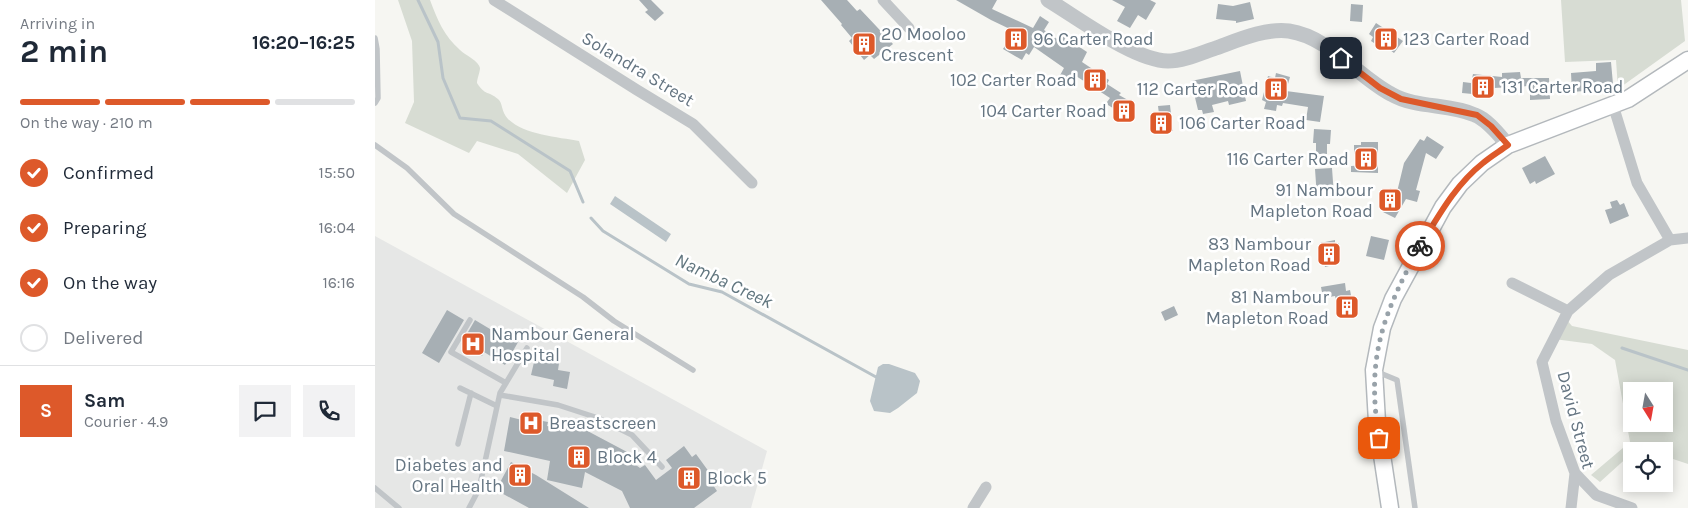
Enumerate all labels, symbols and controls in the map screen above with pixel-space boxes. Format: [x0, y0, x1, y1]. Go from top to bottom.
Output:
text: Arriving in [20, 14, 95, 33]
place label: 20 Mooloo Crescent [881, 23, 966, 66]
building icon: 96 Carter Road [1003, 26, 1029, 52]
building icon: 123 Carter Road [1373, 26, 1399, 52]
street label: Solandra Street [578, 27, 698, 111]
place label: 96 Carter Road [1033, 28, 1154, 50]
place label: 123 Carter Road [1403, 28, 1530, 50]
building icon: 20 Mooloo Crescent [851, 31, 877, 57]
text: 16:20–16:25 [252, 32, 355, 54]
text: 2 min [20, 33, 108, 70]
pin [1320, 37, 1362, 79]
icon: home [1327, 44, 1355, 72]
building icon: 102 Carter Road [1082, 67, 1108, 93]
place label: 102 Carter Road [950, 69, 1077, 91]
building icon: 131 Carter Road [1470, 74, 1496, 100]
building icon: 112 Carter Road [1263, 76, 1289, 102]
place label: 131 Carter Road [1501, 76, 1623, 98]
place label: 112 Carter Road [1137, 78, 1259, 100]
building icon: 104 Carter Road [1111, 98, 1137, 124]
place label: 104 Carter Road [980, 100, 1107, 122]
building icon: 106 Carter Road [1148, 110, 1174, 136]
place label: 106 Carter Road [1179, 112, 1306, 134]
text: On the way · 210 m [20, 113, 153, 132]
building icon: 116 Carter Road [1353, 146, 1379, 172]
place label: 116 Carter Road [1227, 148, 1349, 170]
icon: check [20, 159, 48, 187]
text: Confirmed [63, 162, 154, 184]
text: 15:50 [318, 163, 355, 182]
place label: 91 Nambour Mapleton Road [1250, 179, 1373, 222]
building icon: 91 Nambour Mapleton Road [1377, 187, 1403, 213]
icon: check [20, 214, 48, 242]
text: Preparing [63, 217, 146, 239]
text: 16:04 [318, 218, 355, 237]
courier [1395, 221, 1445, 271]
icon: bike [1406, 232, 1434, 260]
place label: 83 Nambour Mapleton Road [1188, 233, 1311, 276]
building icon: 83 Nambour Mapleton Road [1316, 241, 1342, 267]
water label: Namba Creek [672, 249, 777, 313]
icon: check [20, 269, 48, 297]
text: On the way [63, 272, 157, 294]
text: 16:16 [322, 273, 355, 292]
place label: 81 Nambour Mapleton Road [1206, 286, 1329, 329]
building icon: 81 Nambour Mapleton Road [1334, 294, 1360, 320]
place label: Nambour General Hospital [491, 323, 635, 366]
text: Delivered [63, 327, 143, 349]
hospital icon: Nambour General Hospital [460, 331, 486, 357]
street label: David Street [1552, 369, 1600, 472]
north arrow [1623, 382, 1673, 432]
map controls [1623, 382, 1673, 492]
button: chat [239, 385, 291, 437]
button: phone [303, 385, 355, 437]
text: Sam [84, 390, 125, 412]
text: S [40, 400, 52, 422]
hospital icon: Breastscreen [518, 410, 544, 436]
text: Courier · 4.9 [84, 412, 168, 431]
place label: Breastscreen [549, 412, 657, 434]
pin [1358, 417, 1400, 459]
icon: bag [1365, 424, 1393, 452]
button: locate [1623, 442, 1673, 492]
building icon: Block 4 [566, 444, 592, 470]
place label: Block 4 [597, 446, 657, 468]
place label: Diabetes and Oral Health [395, 454, 503, 497]
building icon: Diabetes and Oral Health [507, 462, 533, 488]
building icon: Block 5 [676, 465, 702, 491]
place label: Block 5 [707, 467, 767, 489]

